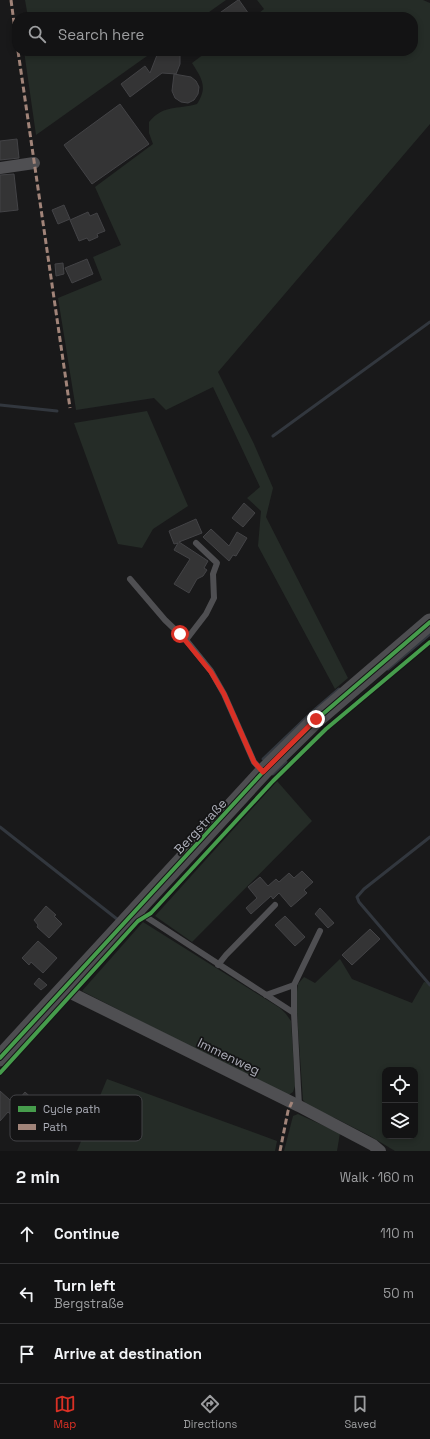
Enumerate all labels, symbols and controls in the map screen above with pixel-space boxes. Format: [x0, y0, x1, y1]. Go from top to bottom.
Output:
search box [12, 12, 418, 56]
icon: search [26, 23, 48, 45]
text: Search here [58, 25, 144, 44]
route start [171, 625, 189, 643]
route end [307, 710, 325, 728]
street label: Bergstraße [170, 795, 230, 858]
street label: Immenweg [195, 1034, 263, 1079]
map controls [382, 1067, 418, 1139]
button: locate [382, 1067, 418, 1103]
legend [10, 1095, 142, 1141]
text: Cycle path [43, 1102, 100, 1116]
button: layers [382, 1103, 418, 1139]
text: Path [43, 1120, 67, 1134]
text: 2 min [16, 1166, 60, 1188]
text: Walk · 160 m [340, 1169, 414, 1186]
icon: ahead [16, 1223, 38, 1245]
text: Continue [54, 1224, 120, 1243]
text: 110 m [380, 1225, 414, 1242]
text: Turn left [54, 1276, 116, 1295]
icon: left [16, 1283, 38, 1305]
text: 50 m [383, 1285, 414, 1302]
text: Bergstraße [54, 1295, 124, 1312]
icon: arrive [16, 1343, 38, 1365]
text: Arrive at destination [54, 1344, 202, 1363]
tab: Map [54, 1393, 76, 1431]
tab: Directions [183, 1393, 237, 1431]
tab: Saved [344, 1393, 376, 1431]

